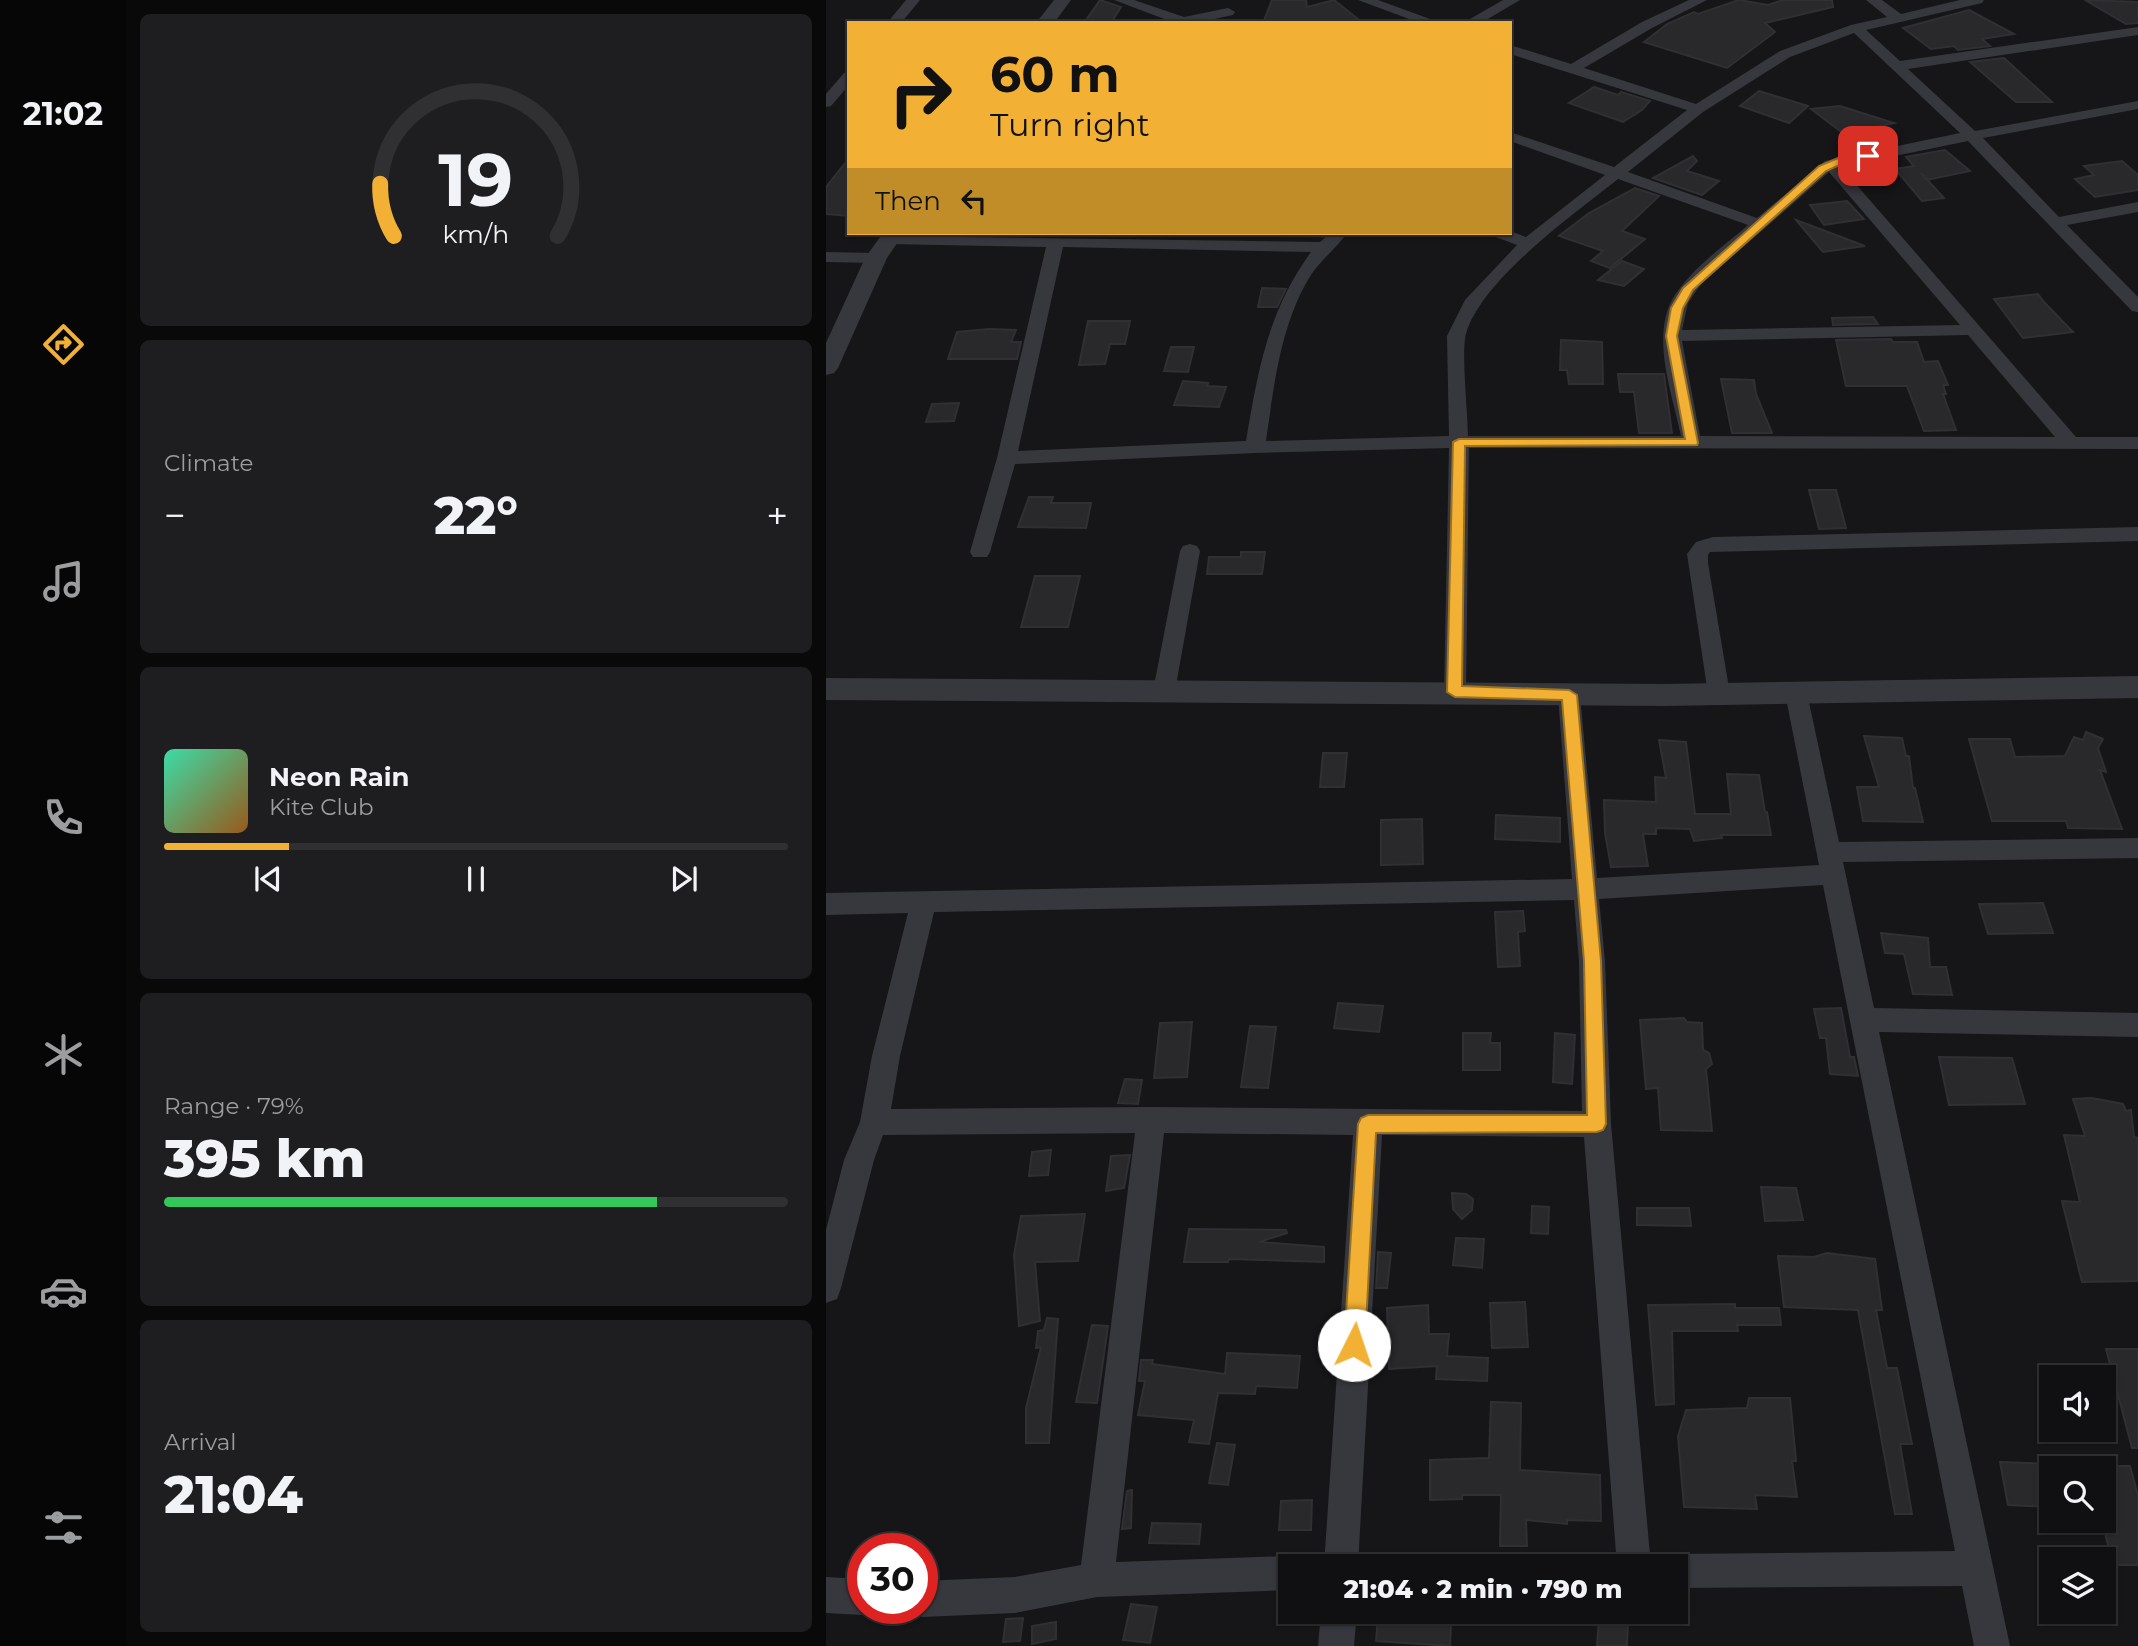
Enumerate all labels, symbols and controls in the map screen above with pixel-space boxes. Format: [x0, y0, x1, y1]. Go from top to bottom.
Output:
text: 60 m [990, 45, 1120, 104]
icon: right [875, 49, 966, 140]
text: 21:02 [23, 94, 103, 133]
text: Turn right [990, 105, 1150, 144]
pin [1838, 126, 1898, 186]
text: 19 [439, 137, 513, 225]
icon: arrive [1849, 137, 1887, 175]
icon: left [955, 182, 993, 220]
text: Then [875, 185, 941, 217]
text: km/h [443, 219, 509, 249]
icon: directions [39, 320, 88, 369]
text: Climate [164, 449, 253, 477]
text: 22° [434, 484, 518, 547]
text: − [164, 492, 186, 539]
text: + [766, 492, 788, 539]
icon: music [39, 557, 88, 606]
text: Neon Rain [269, 761, 410, 793]
icon: phone [39, 793, 88, 842]
text: Kite Club [269, 793, 374, 821]
icon: previous [249, 860, 287, 898]
icon: pause [457, 860, 495, 898]
icon: next [665, 860, 703, 898]
icon: climate [39, 1030, 88, 1079]
text: Range · 79% [164, 1092, 304, 1120]
text: 395 km [164, 1127, 365, 1190]
icon: car [39, 1267, 88, 1316]
position arrow [1317, 1308, 1391, 1382]
map controls [2039, 1365, 2116, 1624]
button: sound [2039, 1365, 2116, 1442]
text: Arrival [164, 1428, 237, 1456]
button: search [2039, 1456, 2116, 1533]
text: 21:04 [164, 1463, 303, 1526]
icon: filters [39, 1503, 88, 1552]
speed limit sign: 30 [847, 1533, 938, 1624]
button: layers [2039, 1547, 2116, 1624]
text: 21:04 · 2 min · 790 m [1344, 1573, 1622, 1605]

